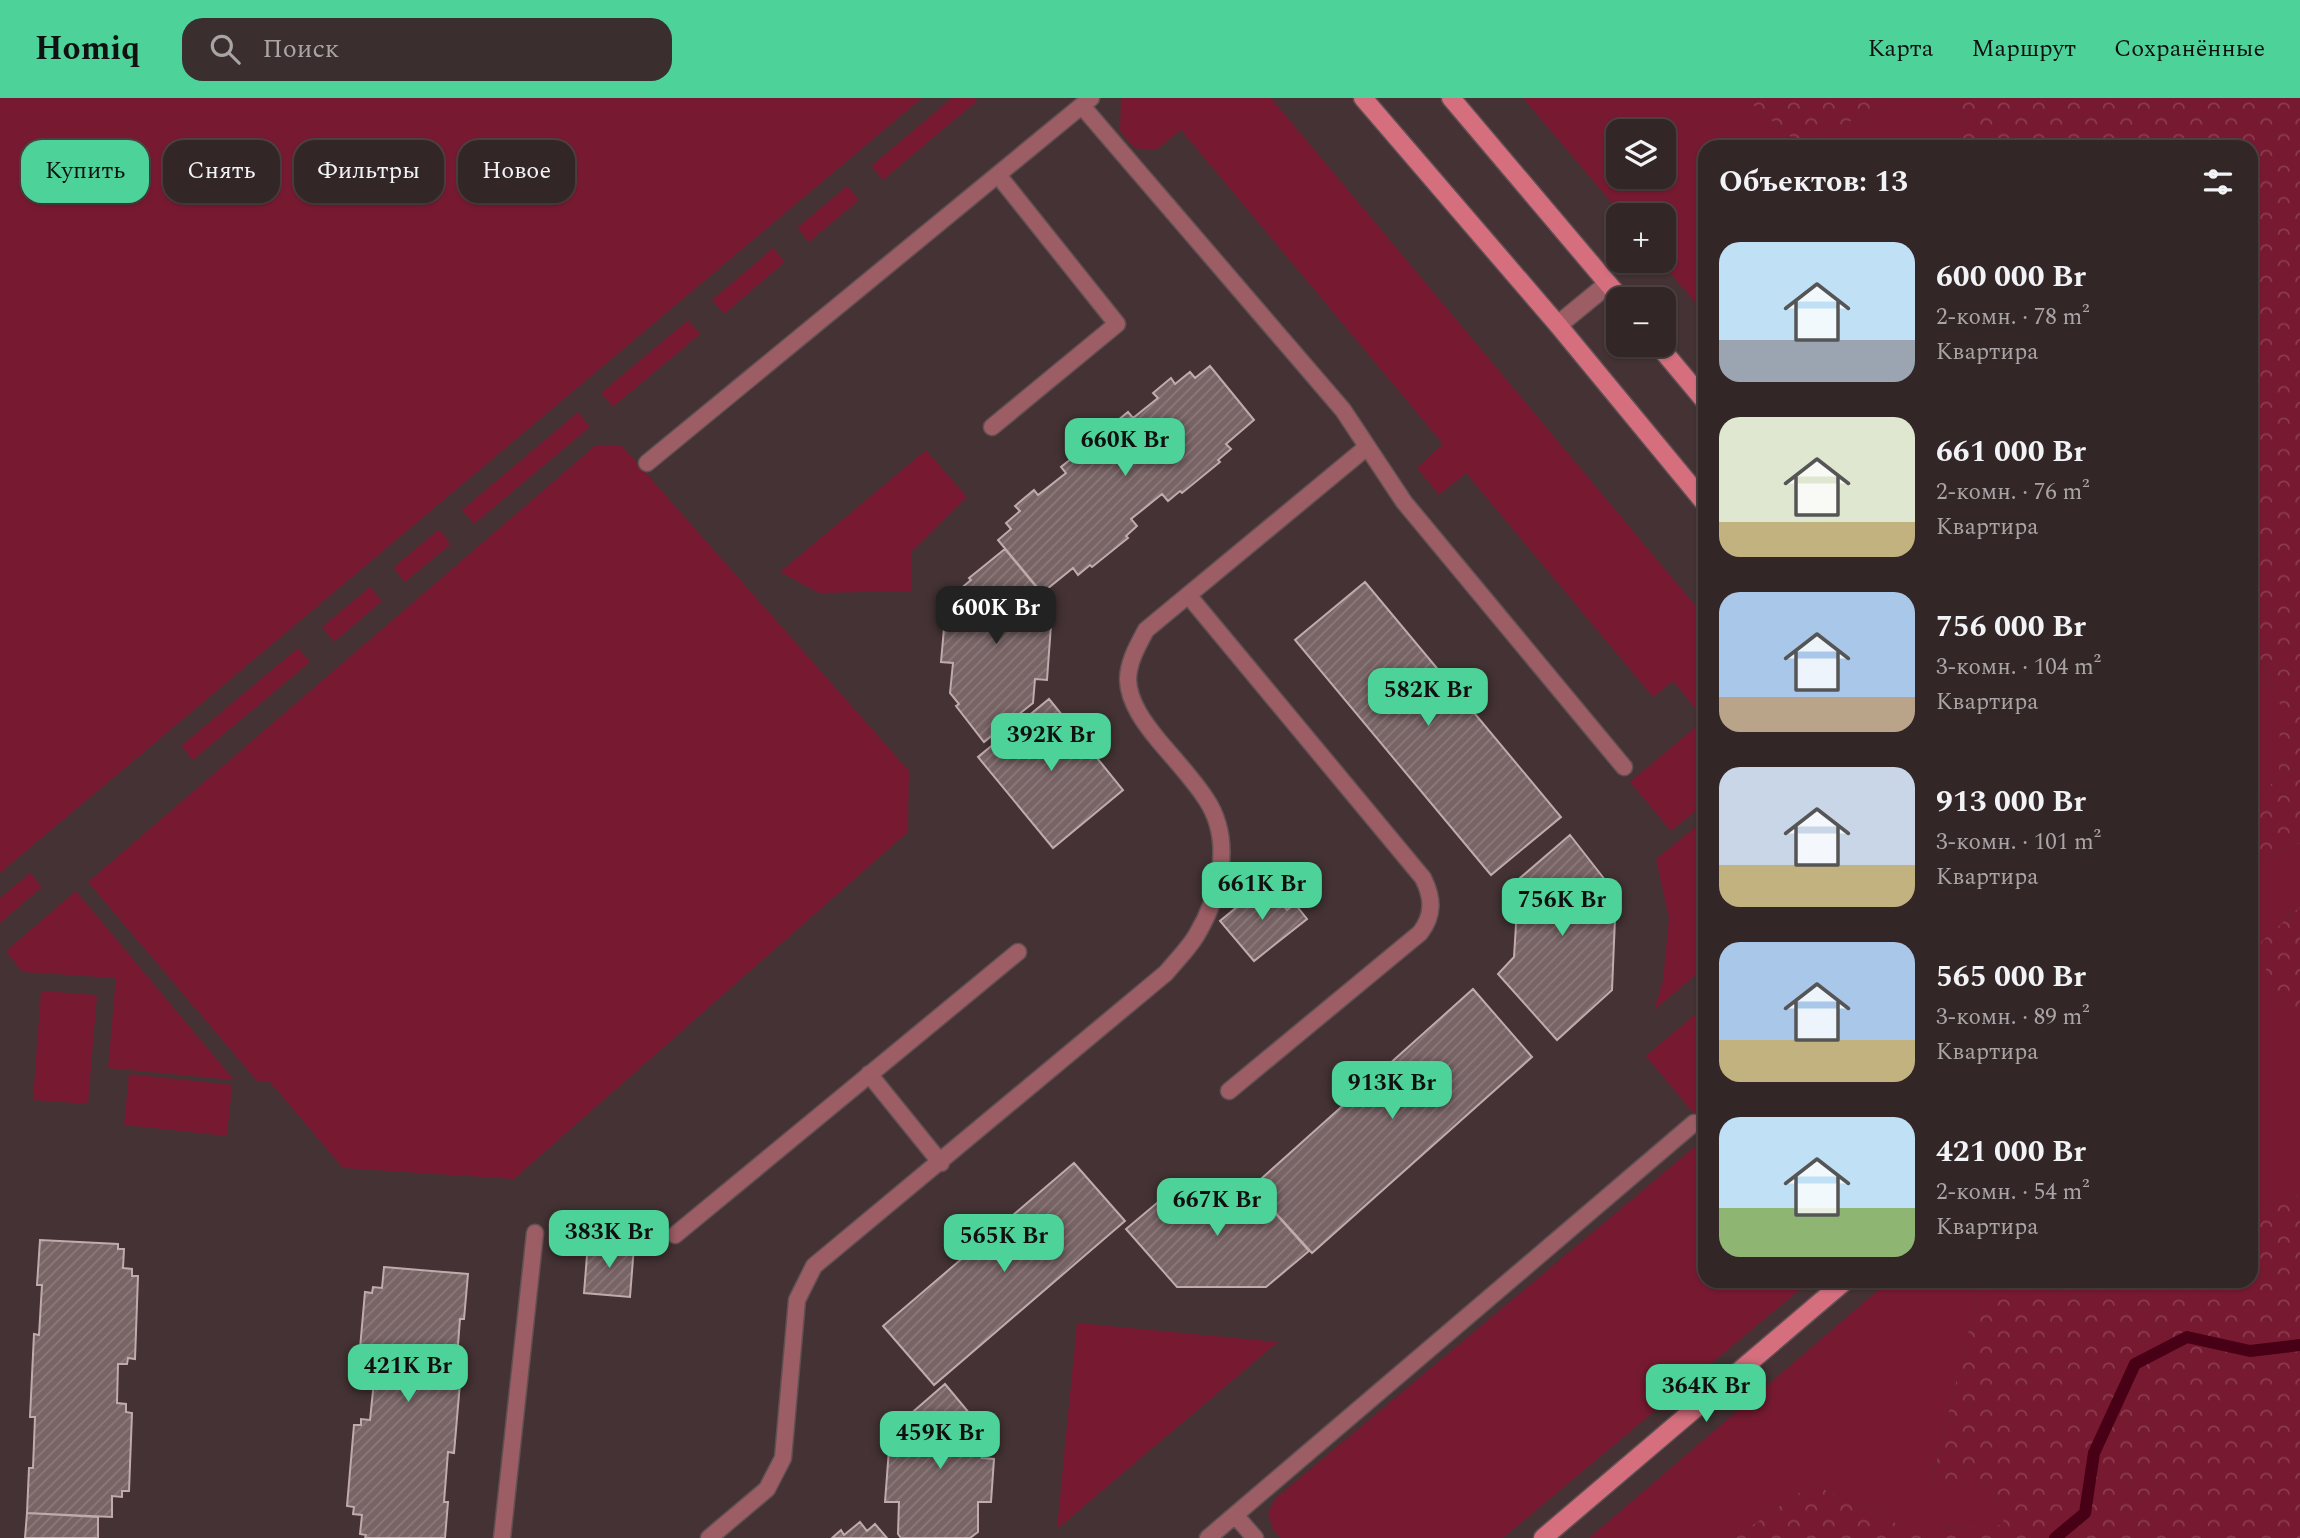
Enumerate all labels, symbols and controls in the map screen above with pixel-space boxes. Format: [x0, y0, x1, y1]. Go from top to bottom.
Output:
search box [182, 18, 672, 81]
text: Homiq [35, 24, 140, 74]
text: Поиск [262, 29, 339, 69]
icon: search [206, 30, 244, 68]
text: Карта [1868, 31, 1933, 67]
text: Маршрут [1971, 31, 2076, 67]
text: Сохранённые [2114, 31, 2265, 67]
map controls [1606, 119, 1676, 357]
button: layers [1606, 119, 1676, 189]
chip: Купить [21, 140, 149, 203]
chip: Снять [163, 140, 280, 203]
chip: Фильтры [294, 140, 444, 203]
chip: Новое [458, 140, 575, 203]
text: Объектов: 13 [1719, 159, 1908, 205]
icon: filters [2199, 163, 2237, 201]
button: + [1606, 203, 1676, 273]
text: 600 000 Br [1936, 254, 2086, 300]
icon: home [1775, 270, 1859, 354]
button: − [1606, 287, 1676, 357]
text: 2-комн. · 78 m² [1936, 300, 2090, 335]
text: Квартира [1936, 335, 2039, 370]
pin: 660K Br [1060, 418, 1190, 478]
text: 660K Br [1081, 423, 1169, 458]
text: 661 000 Br [1936, 429, 2086, 475]
icon: home [1775, 445, 1859, 529]
text: 2-комн. · 76 m² [1936, 475, 2090, 510]
text: Квартира [1936, 510, 2039, 545]
pin: 600K Br [931, 587, 1061, 646]
text: 600K Br [952, 591, 1040, 626]
text: 756 000 Br [1936, 604, 2086, 650]
icon: home [1775, 620, 1859, 704]
text: 3-комн. · 104 m² [1936, 650, 2101, 685]
pin: 582K Br [1363, 668, 1493, 728]
text: 582K Br [1384, 673, 1472, 708]
text: Квартира [1936, 685, 2039, 720]
pin: 392K Br [986, 714, 1116, 773]
text: 392K Br [1007, 718, 1095, 753]
text: 913 000 Br [1936, 779, 2086, 825]
icon: home [1775, 795, 1859, 879]
text: 3-комн. · 101 m² [1936, 825, 2101, 860]
text: Квартира [1936, 860, 2039, 895]
pin: 661K Br [1197, 862, 1327, 922]
text: 661K Br [1218, 867, 1306, 902]
pin: 756K Br [1497, 878, 1627, 938]
text: 756K Br [1518, 883, 1606, 918]
text: 565 000 Br [1936, 954, 2086, 1000]
icon: home [1775, 970, 1859, 1054]
text: 3-комн. · 89 m² [1936, 1000, 2090, 1035]
text: Квартира [1936, 1035, 2039, 1070]
pin: 913K Br [1327, 1062, 1457, 1121]
text: 913K Br [1348, 1066, 1436, 1101]
text: 421 000 Br [1936, 1129, 2086, 1175]
icon: home [1775, 1145, 1859, 1229]
text: 2-комн. · 54 m² [1936, 1175, 2090, 1210]
pin: 667K Br [1152, 1178, 1282, 1238]
text: 667K Br [1173, 1183, 1261, 1218]
pin: 383K Br [544, 1210, 674, 1270]
text: Квартира [1936, 1210, 2039, 1245]
pin: 565K Br [939, 1214, 1069, 1274]
text: 383K Br [565, 1215, 653, 1250]
text: 565K Br [960, 1219, 1048, 1254]
pin: 421K Br [343, 1344, 473, 1404]
text: 421K Br [364, 1349, 452, 1384]
pin: 364K Br [1641, 1364, 1771, 1424]
text: 364K Br [1662, 1369, 1750, 1404]
pin: 459K Br [875, 1412, 1005, 1471]
text: 459K Br [896, 1416, 984, 1451]

